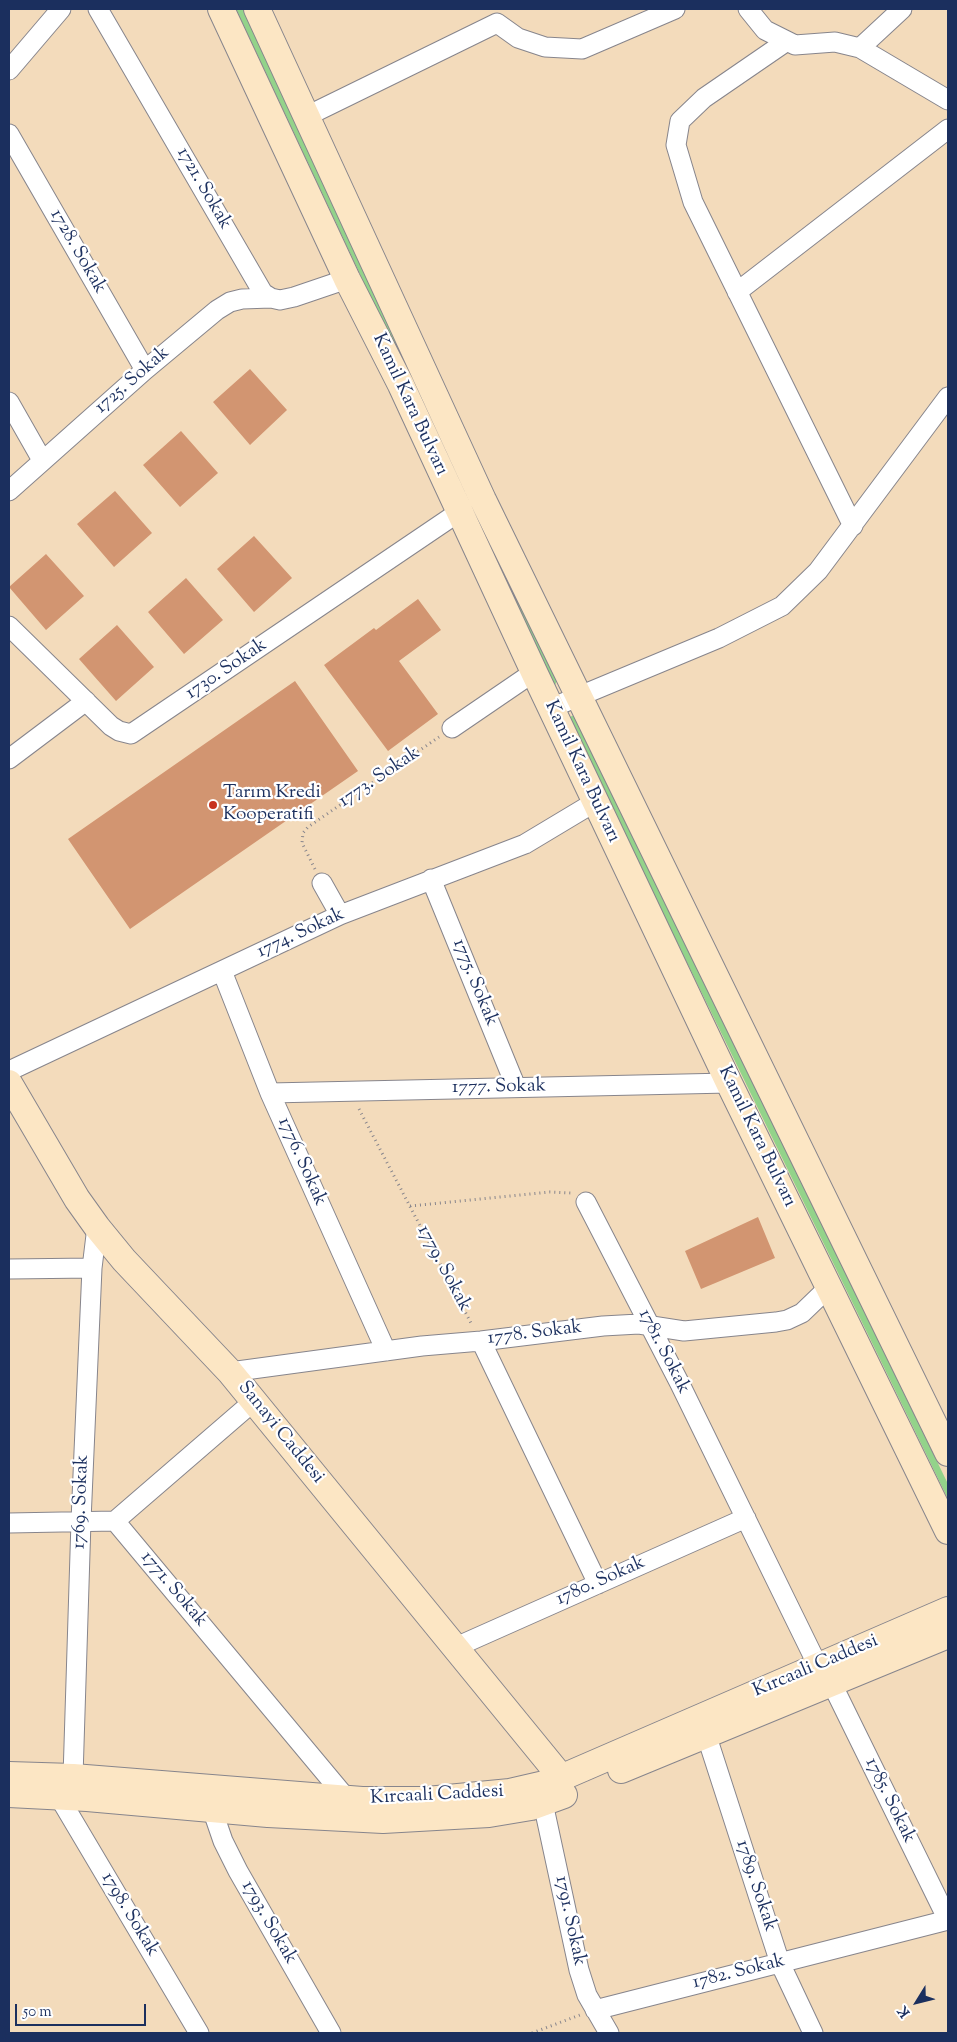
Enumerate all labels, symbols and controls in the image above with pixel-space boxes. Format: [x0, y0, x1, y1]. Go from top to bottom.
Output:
street label: 1721. Sokak [170, 144, 236, 234]
street label: 1728. Sokak [44, 206, 110, 298]
street label: Kamil Kara Bulvarı [366, 330, 452, 480]
street label: 1725. Sokak [91, 343, 175, 419]
street label: 1730. Sokak [182, 635, 272, 705]
street label: Kamil Kara Bulvarı [538, 697, 624, 847]
street label: 1773. Sokak [335, 743, 425, 813]
place label: Tarım Kredi Kooperatifi [223, 783, 321, 827]
marker: Tarım Kredi Kooperatifi [207, 799, 219, 811]
street label: 1774. Sokak [254, 904, 348, 964]
street label: 1775. Sokak [446, 936, 502, 1030]
street label: Kamil Kara Bulvarı [712, 1063, 800, 1211]
street label: 1777. Sokak [452, 1076, 546, 1100]
street label: 1776. Sokak [271, 1114, 331, 1210]
street label: 1779. Sokak [411, 1222, 475, 1316]
street label: 1781. Sokak [632, 1306, 694, 1398]
street label: 1778. Sokak [487, 1317, 583, 1351]
street label: Sanayi Caddesi [232, 1377, 328, 1489]
street label: 1769. Sokak [69, 1454, 95, 1550]
street label: 1771. Sokak [135, 1547, 211, 1633]
street label: 1780. Sokak [553, 1552, 649, 1612]
street label: Kırcaali Caddesi [750, 1630, 882, 1704]
street label: 1785. Sokak [859, 1755, 919, 1847]
street label: Kırcaali Caddesi [370, 1781, 504, 1811]
street label: 1789. Sokak [730, 1837, 780, 1935]
street label: 1798. Sokak [95, 1869, 163, 1961]
street label: 1791. Sokak [548, 1874, 590, 1968]
street label: 1793. Sokak [235, 1877, 301, 1969]
street label: 1782. Sokak [691, 1951, 787, 1995]
north arrow [892, 1977, 942, 2027]
scale bar [18, 1994, 149, 2026]
text: K [894, 2001, 916, 2021]
text: 50 m [23, 2002, 52, 2023]

